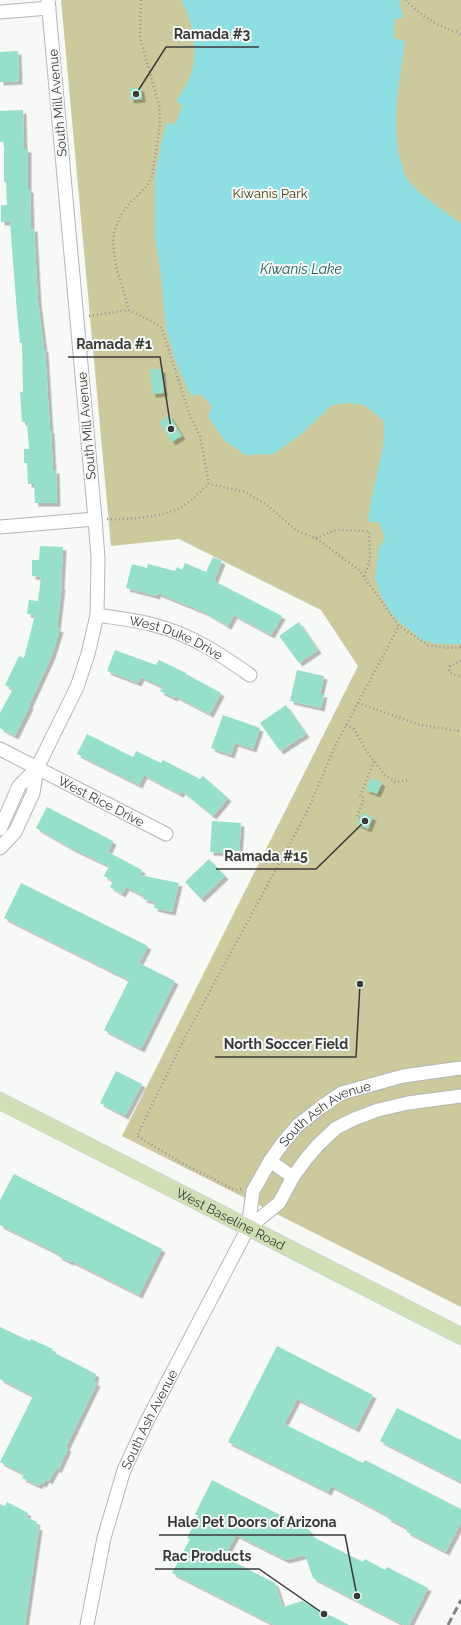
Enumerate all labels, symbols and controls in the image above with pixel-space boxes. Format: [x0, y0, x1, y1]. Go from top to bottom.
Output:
callout: Ramada #3 [166, 21, 259, 47]
text: Ramada #3 [174, 26, 250, 42]
street label: South Mill Avenue [45, 48, 70, 157]
park label: Kiwanis Park [232, 186, 308, 201]
water label: Kiwanis Lake [260, 261, 343, 277]
callout: Ramada #1 [68, 331, 160, 357]
text: Ramada #1 [76, 336, 152, 352]
street label: South Mill Avenue [74, 371, 99, 480]
street label: West Duke Drive [128, 613, 226, 663]
street label: West Rice Drive [56, 773, 147, 830]
callout: Ramada #15 [216, 843, 316, 869]
text: Ramada #15 [224, 848, 308, 864]
callout: North Soccer Field [215, 1031, 356, 1057]
text: North Soccer Field [224, 1036, 348, 1052]
street label: South Ash Avenue [276, 1078, 373, 1150]
street label: West Baseline Road [174, 1185, 287, 1253]
street label: South Ash Avenue [118, 1367, 181, 1472]
callout: Hale Pet Doors of Arizona [159, 1509, 345, 1535]
text: Hale Pet Doors of Arizona [167, 1514, 337, 1530]
callout: Rac Products [155, 1543, 259, 1569]
text: Rac Products [163, 1548, 252, 1564]

